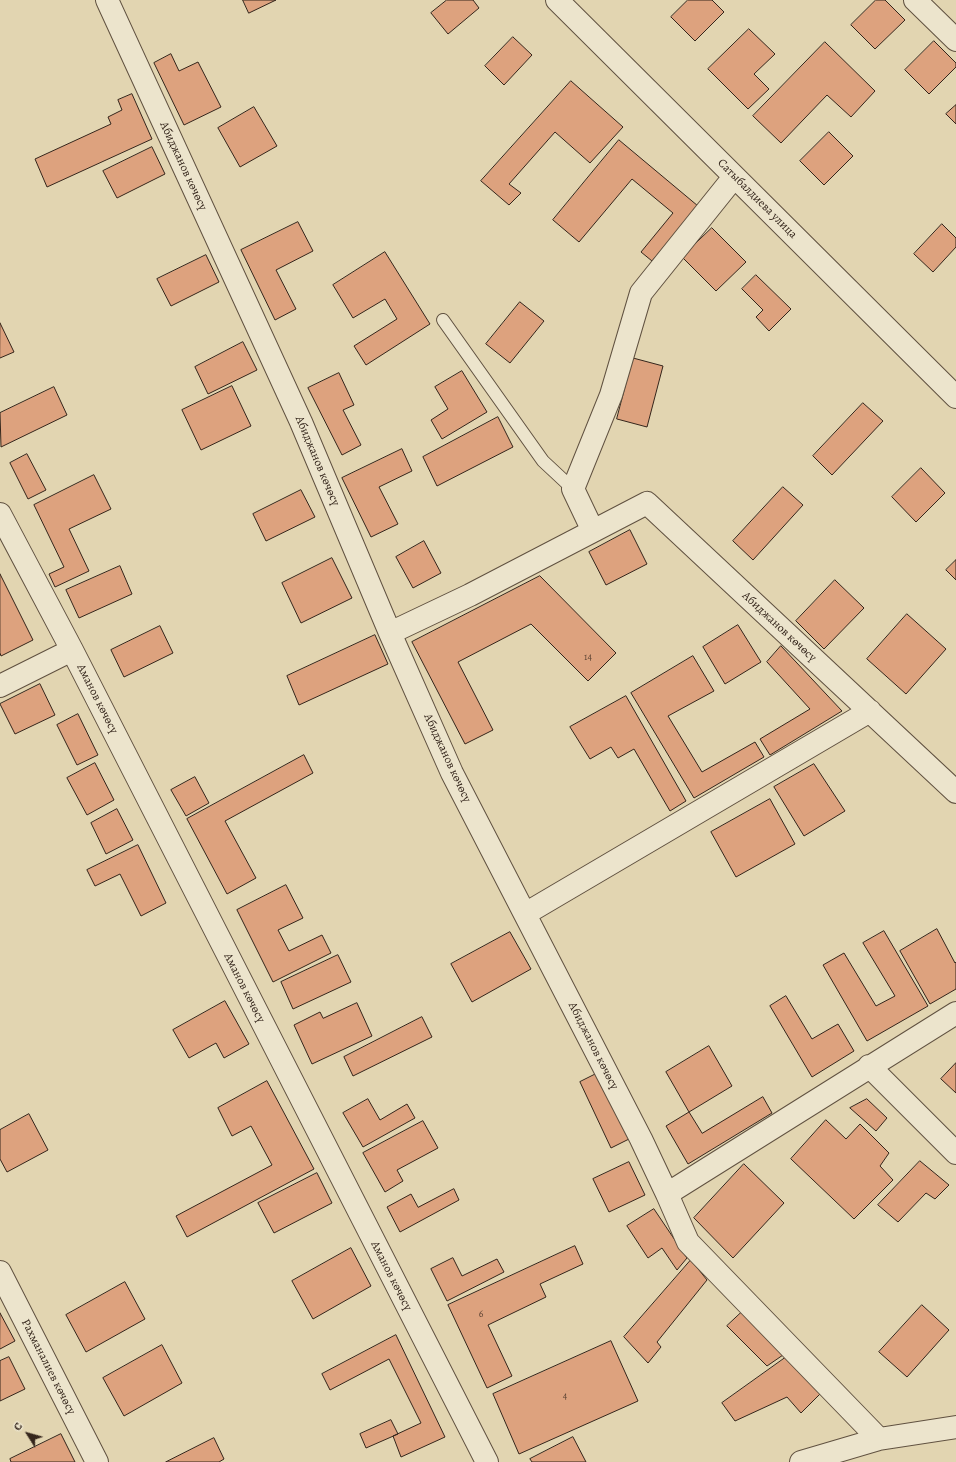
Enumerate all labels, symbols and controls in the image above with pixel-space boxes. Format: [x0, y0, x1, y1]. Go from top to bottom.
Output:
street label: Абиджанов көчөсү [156, 119, 210, 213]
street label: Сатыбалдиева улица [714, 156, 800, 242]
street label: Абиджанов көчөсү [292, 414, 342, 508]
street label: Абиджанов көчөсү [739, 589, 819, 665]
house number: 14 [584, 652, 592, 664]
street label: Аманов көчөсү [73, 662, 121, 736]
street label: Абиджанов көчөсү [420, 711, 474, 805]
street label: Аманов көчөсү [220, 951, 268, 1025]
street label: Абиджанов көчөсү [565, 1000, 621, 1092]
street label: Аманов көчөсү [367, 1239, 415, 1313]
house number: 6 [479, 1309, 483, 1321]
street label: Рахманалиев көчөсү [18, 1317, 78, 1417]
house number: 4 [563, 1391, 567, 1403]
north arrow [8, 1414, 48, 1454]
text: С [10, 1419, 26, 1434]

